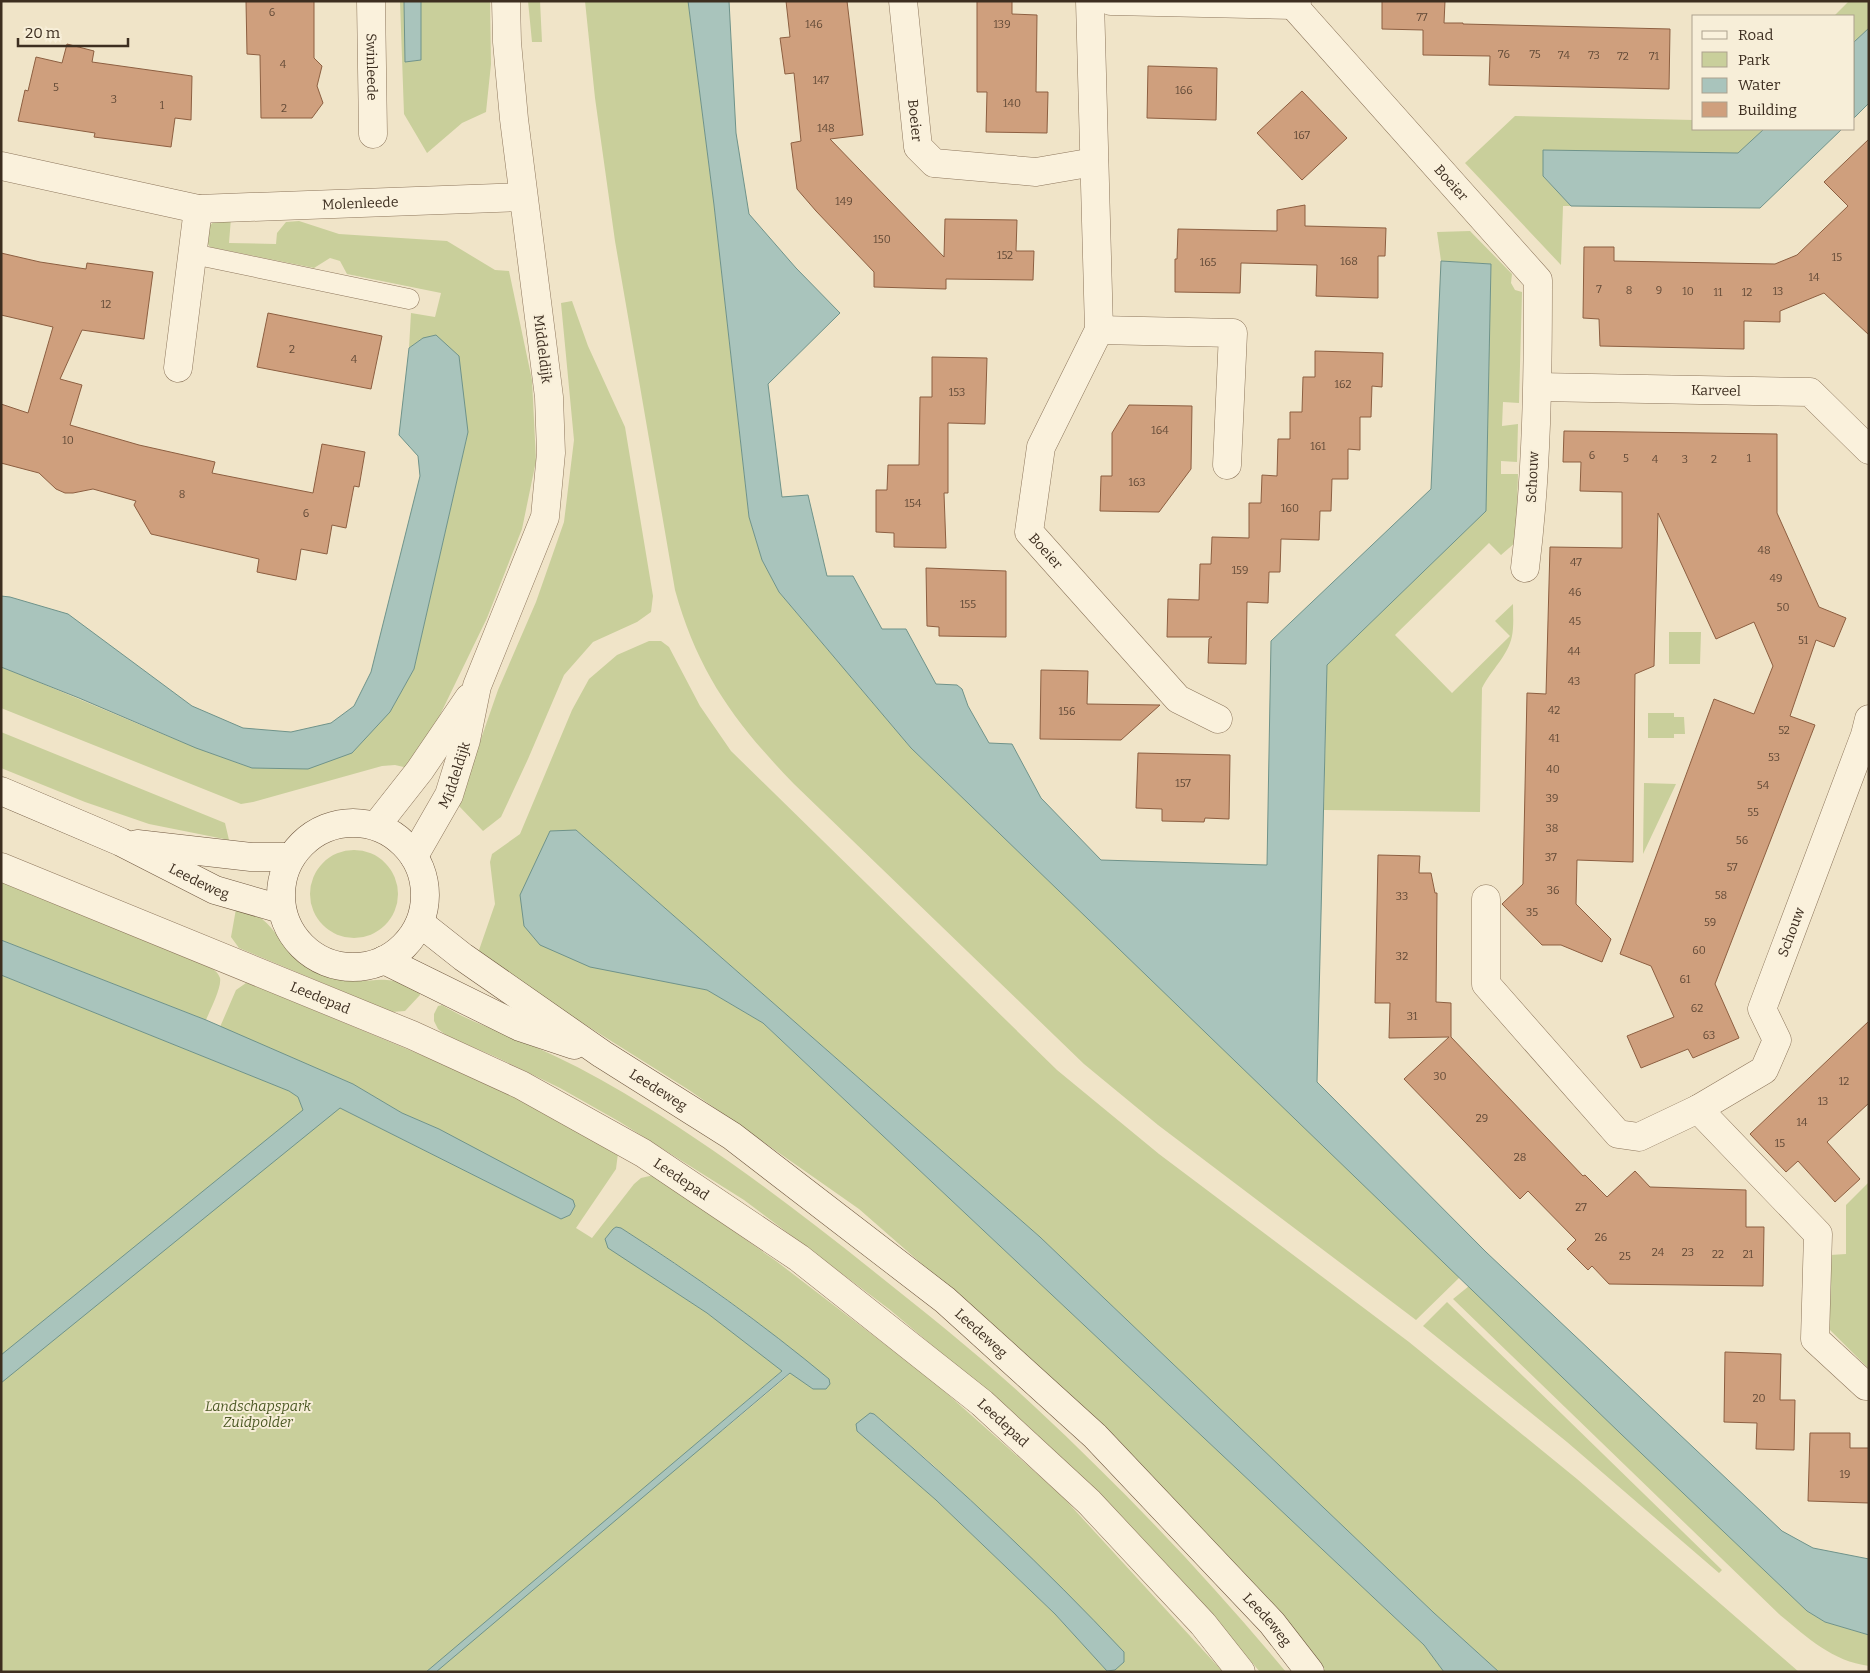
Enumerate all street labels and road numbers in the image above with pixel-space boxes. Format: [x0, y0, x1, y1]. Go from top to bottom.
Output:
street label: Swinleede [362, 33, 380, 101]
street label: Boeier [904, 98, 925, 143]
street label: Boeier [1430, 161, 1471, 205]
street label: Molenleede [322, 194, 399, 213]
street label: Middeldijk [530, 314, 555, 384]
street label: Karveel [1691, 382, 1741, 400]
street label: Schouw [1523, 450, 1542, 503]
street label: Boeier [1025, 530, 1066, 573]
street label: Middeldijk [435, 740, 474, 812]
street label: Leedeweg [166, 860, 231, 903]
street label: Schouw [1774, 904, 1809, 959]
street label: Leedepad [288, 978, 353, 1018]
street label: Leedeweg [626, 1065, 690, 1115]
street label: Leedepad [650, 1155, 712, 1204]
street label: Leedeweg [951, 1305, 1011, 1362]
street label: Leedepad [974, 1395, 1032, 1451]
street label: Leedeweg [1239, 1590, 1295, 1650]

